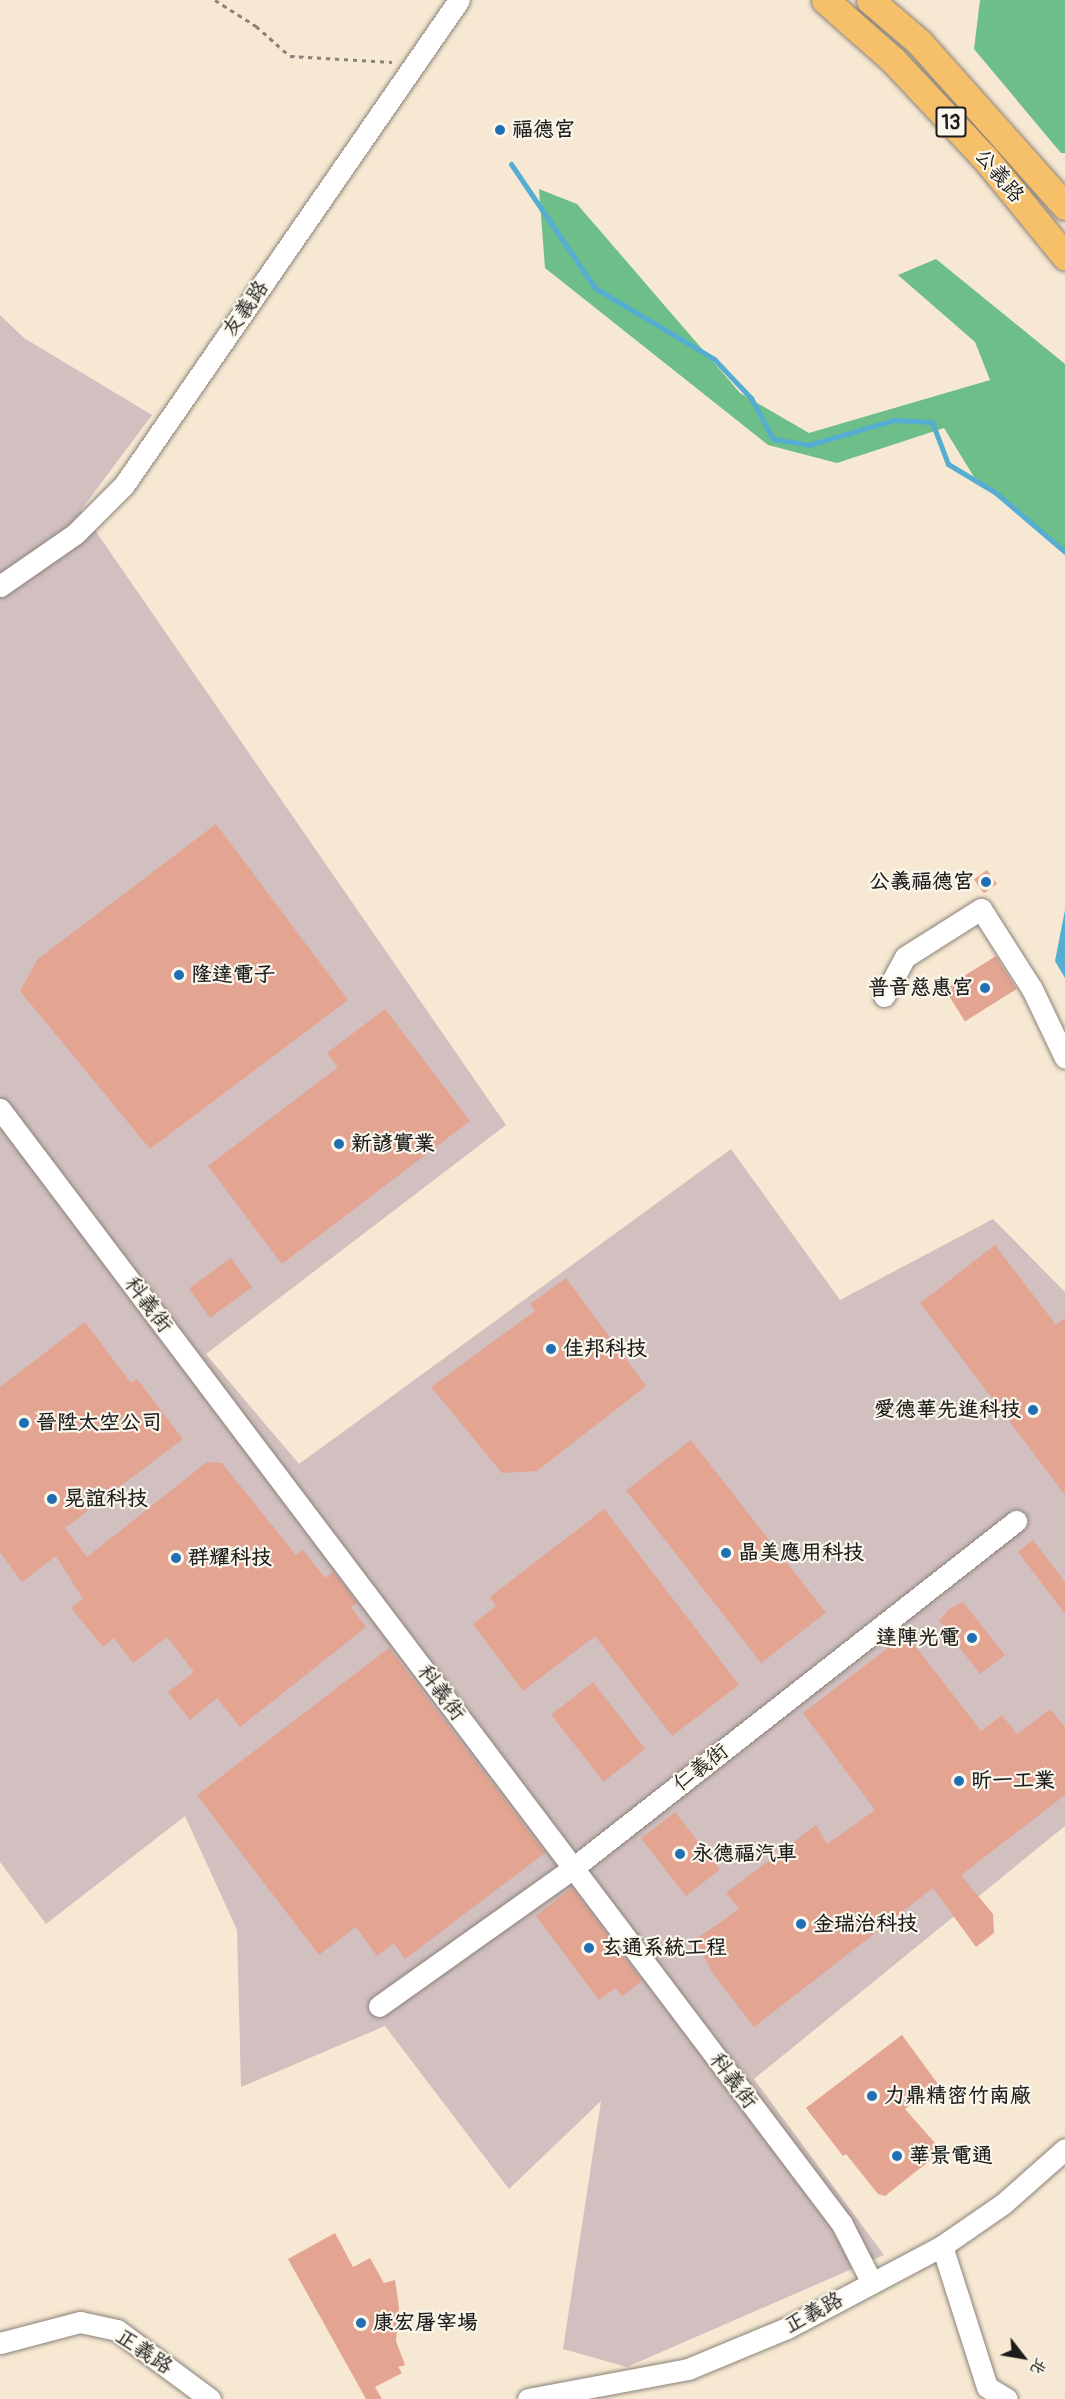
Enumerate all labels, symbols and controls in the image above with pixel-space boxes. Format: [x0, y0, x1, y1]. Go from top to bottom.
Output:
road number: 13 [934, 105, 968, 139]
place label: 福德宮 [512, 117, 575, 143]
marker: 福德宮 [493, 123, 507, 137]
street label: 公義路 [969, 144, 1029, 208]
street label: 友義路 [218, 276, 274, 342]
place label: 公義福德宮 [869, 869, 974, 895]
marker: 公義福德宮 [979, 875, 993, 889]
place label: 隆達電子 [191, 962, 275, 988]
marker: 隆達電子 [172, 968, 186, 982]
place label: 普音慈惠宮 [868, 975, 973, 1001]
marker: 普音慈惠宮 [978, 981, 992, 995]
place label: 新諺實業 [351, 1131, 435, 1157]
marker: 新諺實業 [332, 1137, 346, 1151]
street label: 科義街 [119, 1272, 177, 1338]
place label: 佳邦科技 [563, 1336, 647, 1362]
marker: 佳邦科技 [544, 1342, 558, 1356]
place label: 愛德華先進科技 [874, 1397, 1021, 1423]
marker: 愛德華先進科技 [1026, 1403, 1040, 1417]
place label: 晉陞太空公司 [36, 1410, 162, 1436]
marker: 晉陞太空公司 [17, 1416, 31, 1430]
place label: 晃誼科技 [64, 1486, 148, 1512]
marker: 晃誼科技 [45, 1492, 59, 1506]
place label: 晶美應用科技 [738, 1540, 864, 1566]
place label: 群耀科技 [188, 1545, 272, 1571]
marker: 晶美應用科技 [719, 1546, 733, 1560]
marker: 群耀科技 [169, 1551, 183, 1565]
place label: 達陣光電 [876, 1625, 960, 1651]
marker: 達陣光電 [965, 1631, 979, 1645]
street label: 科義街 [412, 1660, 470, 1726]
street label: 仁義街 [668, 1739, 734, 1797]
place label: 昕一工業 [971, 1768, 1055, 1794]
marker: 昕一工業 [952, 1774, 966, 1788]
place label: 永德福汽車 [692, 1841, 797, 1867]
marker: 永德福汽車 [673, 1847, 687, 1861]
place label: 金瑞治科技 [813, 1911, 918, 1937]
marker: 金瑞治科技 [794, 1917, 808, 1931]
place label: 玄通系統工程 [601, 1935, 727, 1961]
marker: 玄通系統工程 [582, 1941, 596, 1955]
street label: 科義街 [704, 2048, 762, 2114]
place label: 力鼎精密竹南廠 [884, 2083, 1031, 2109]
marker: 力鼎精密竹南廠 [865, 2089, 879, 2103]
place label: 華景電通 [909, 2143, 993, 2169]
marker: 華景電通 [890, 2149, 904, 2163]
street label: 正義路 [780, 2287, 848, 2339]
place label: 康宏屠宰場 [373, 2310, 478, 2336]
marker: 康宏屠宰場 [354, 2316, 368, 2330]
street label: 正義路 [111, 2324, 177, 2380]
north arrow [993, 2327, 1053, 2387]
text: 北 [1026, 2354, 1051, 2378]

